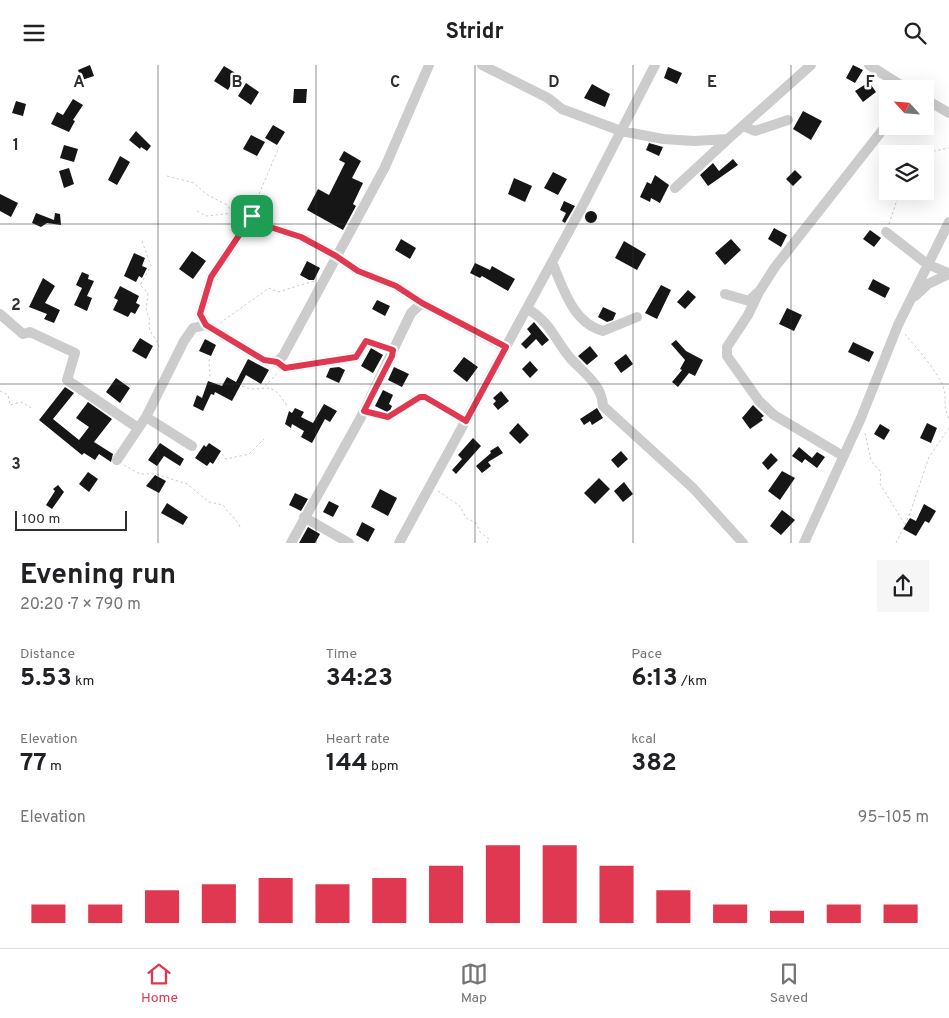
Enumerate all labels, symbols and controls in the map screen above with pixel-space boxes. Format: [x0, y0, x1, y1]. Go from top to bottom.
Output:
icon: menu [20, 19, 48, 47]
text: Stridr [445, 19, 504, 46]
icon: search [901, 19, 929, 47]
text: A [73, 73, 85, 93]
text: B [231, 73, 243, 93]
text: C [390, 73, 400, 93]
text: D [548, 73, 560, 93]
text: E [707, 73, 717, 93]
text: F [865, 73, 875, 93]
north arrow [879, 80, 934, 135]
map controls [879, 80, 934, 200]
text: 1 [13, 136, 19, 156]
button: layers [879, 145, 934, 200]
pin [231, 195, 273, 237]
icon: arrive [238, 202, 266, 230]
text: 2 [11, 296, 21, 316]
text: 3 [11, 455, 21, 475]
scale bar [15, 508, 128, 531]
text: 100 m [22, 511, 60, 528]
text: Evening run [20, 558, 176, 594]
button: share [877, 560, 929, 612]
text: 20:20 · 7 × 790 m [20, 595, 141, 615]
text: Distance [20, 646, 75, 663]
text: Time [326, 646, 357, 663]
text: Pace [631, 646, 662, 663]
text: 5.53 [20, 663, 72, 695]
text: 34:23 [326, 663, 393, 695]
text: 6:13 [631, 663, 678, 695]
text: km [72, 673, 94, 690]
text: /km [678, 673, 707, 690]
text: Elevation [20, 731, 78, 748]
text: Heart rate [326, 731, 390, 748]
text: kcal [631, 731, 656, 748]
text: 77 [20, 748, 47, 780]
text: 144 [326, 748, 368, 780]
text: 382 [631, 748, 677, 780]
text: m [47, 758, 62, 775]
text: bpm [368, 758, 399, 775]
text: Elevation [20, 808, 86, 828]
text: 95–105 m [858, 808, 929, 828]
tab: Home [141, 960, 178, 1007]
tab: Map [460, 960, 488, 1007]
tab: Saved [770, 960, 808, 1007]

